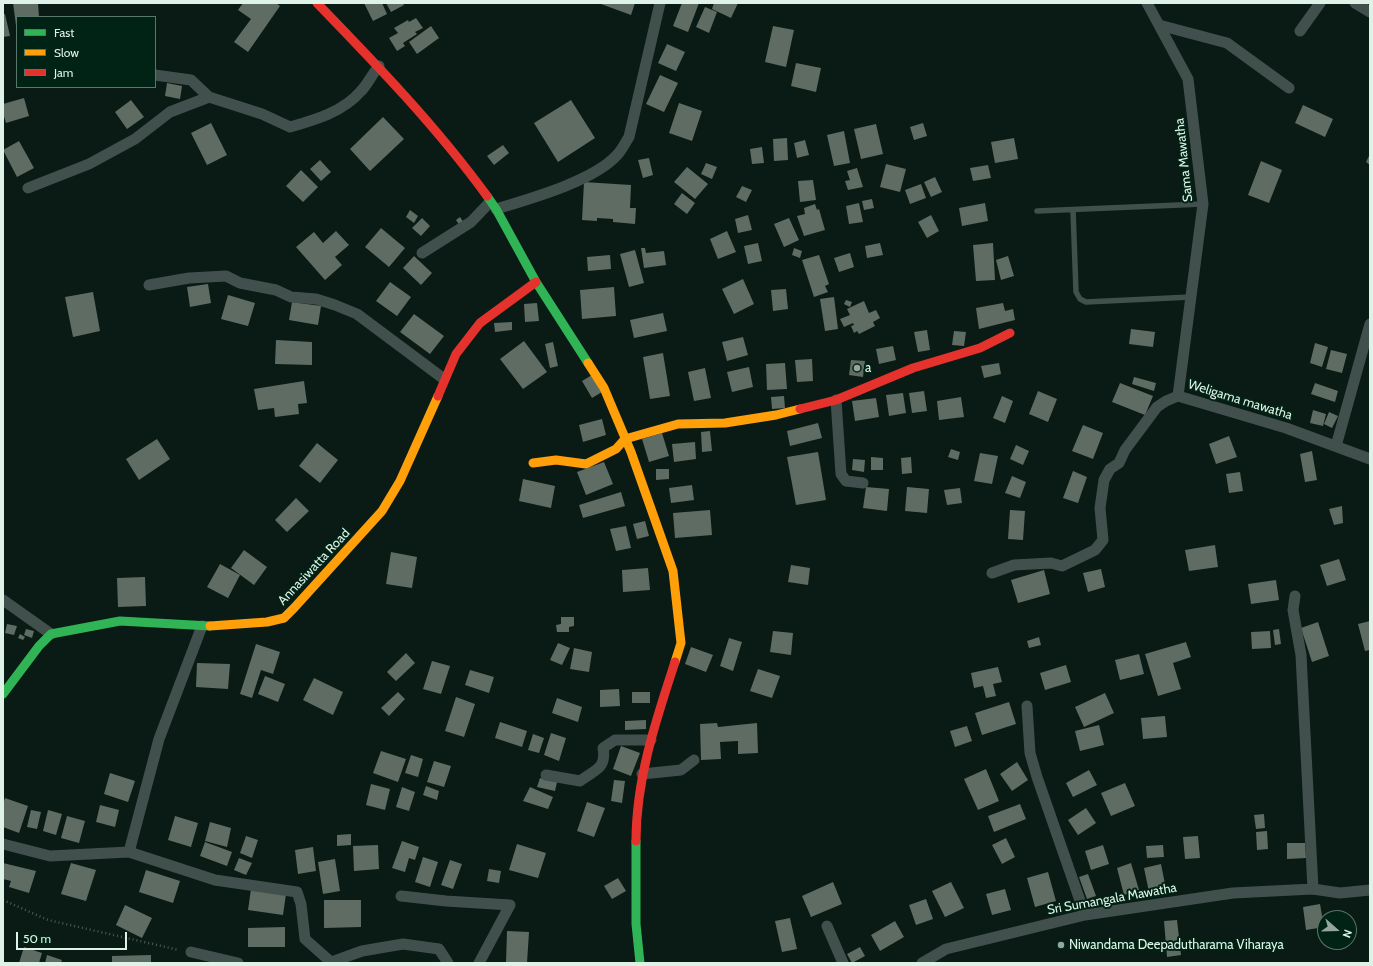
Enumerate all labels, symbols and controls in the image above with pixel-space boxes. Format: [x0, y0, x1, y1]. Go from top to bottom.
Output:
legend [16, 16, 156, 88]
text: Fast [54, 25, 74, 40]
text: Slow [54, 45, 79, 60]
text: Jam [54, 65, 73, 80]
street label: Sama Mawatha [1172, 117, 1196, 203]
place label: a [865, 360, 871, 376]
marker: a [852, 363, 862, 373]
street label: Weligama mawatha [1186, 377, 1294, 423]
street label: Annasiwatta Road [275, 526, 353, 608]
street label: Sri Sumangala Mawatha [1046, 880, 1178, 918]
north arrow [1317, 910, 1357, 950]
scale bar [18, 924, 129, 950]
text: N [1339, 928, 1355, 940]
text: 50 m [23, 931, 51, 946]
place label: Niwandama Deepadutharama Viharaya [1069, 937, 1284, 953]
marker: Niwandama Deepadutharama Viharaya [1056, 940, 1066, 950]

